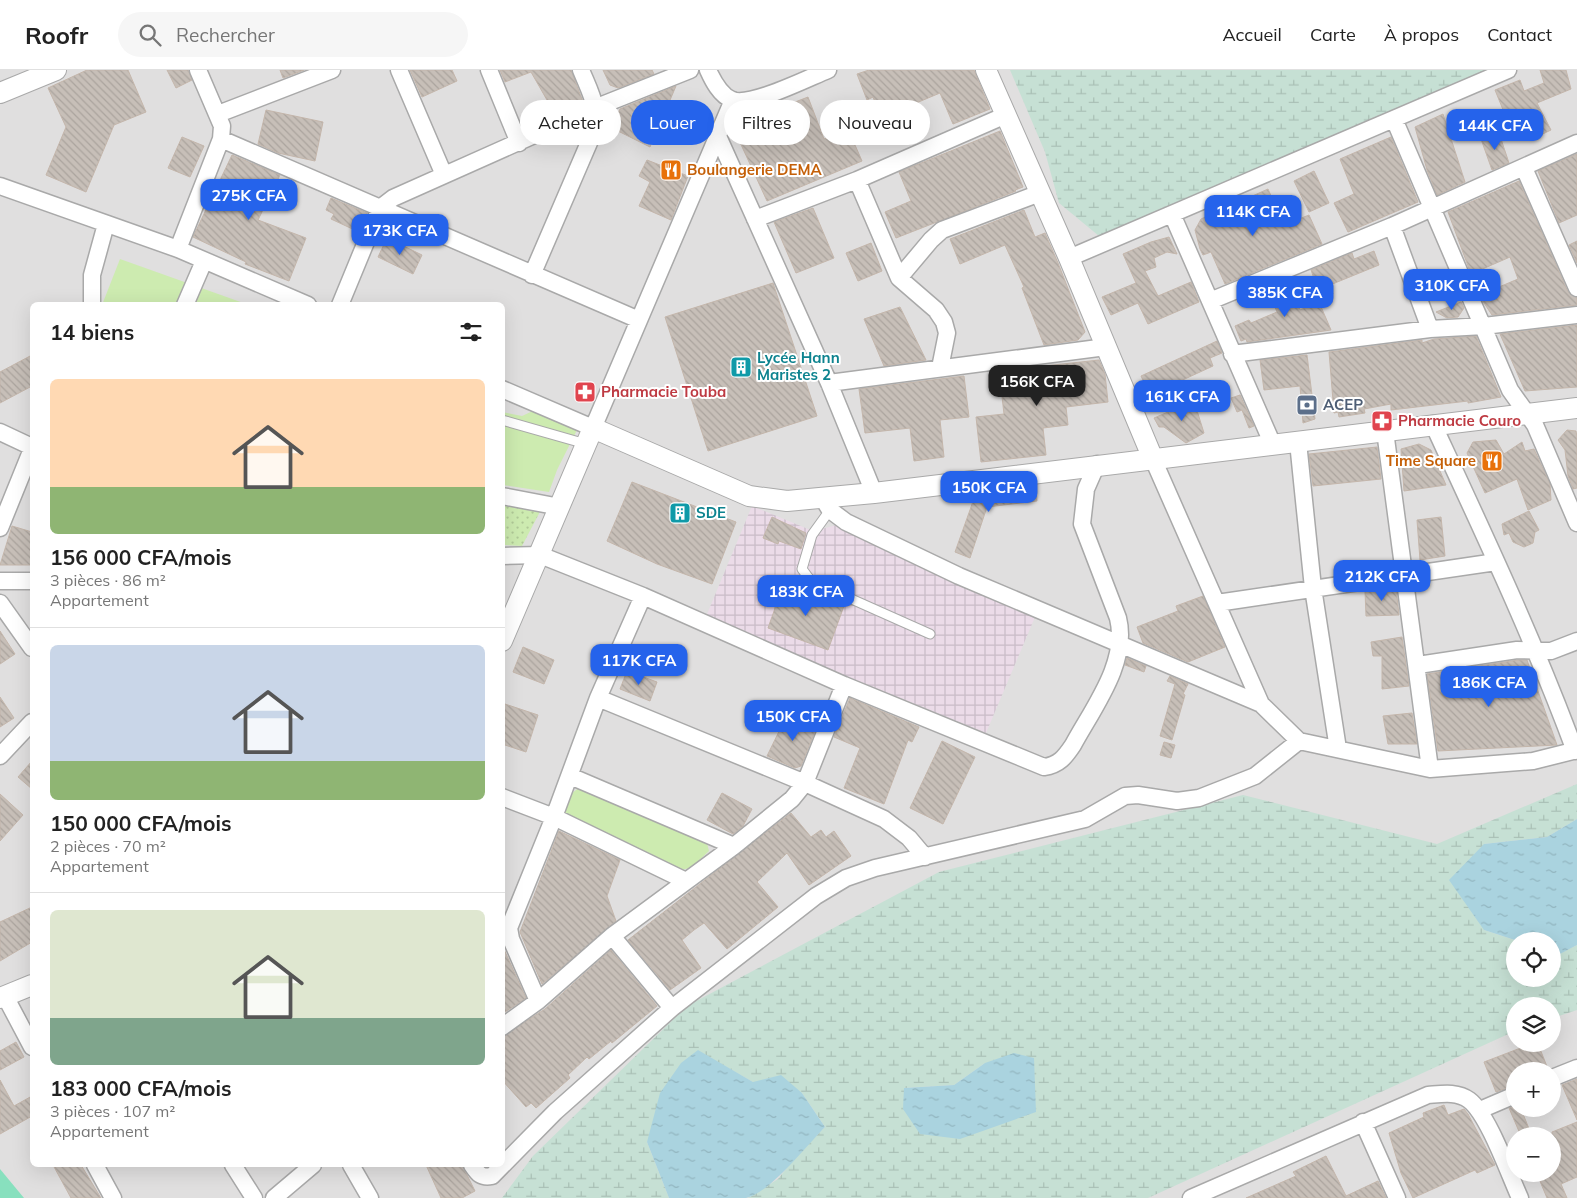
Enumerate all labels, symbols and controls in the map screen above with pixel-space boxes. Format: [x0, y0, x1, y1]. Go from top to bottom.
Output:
search box [118, 12, 468, 57]
text: Roofr [25, 20, 88, 50]
icon: search [136, 21, 164, 49]
text: Rechercher [176, 23, 275, 47]
text: Accueil [1222, 23, 1282, 46]
text: Carte [1310, 23, 1356, 46]
text: À propos [1384, 23, 1459, 46]
text: Contact [1487, 23, 1552, 46]
chip: Acheter [520, 100, 621, 145]
chip: Louer [631, 100, 714, 145]
chip: Filtres [724, 100, 810, 145]
chip: Nouveau [820, 100, 930, 145]
pin: 144K CFA [1443, 108, 1547, 151]
text: 144K CFA [1457, 115, 1533, 135]
restaurant icon: Boulangerie DEMA [659, 158, 683, 182]
place label: Boulangerie DEMA [687, 160, 823, 179]
pin: 275K CFA [197, 178, 301, 221]
text: 275K CFA [211, 185, 287, 205]
pin: 114K CFA [1201, 194, 1305, 237]
text: 114K CFA [1215, 201, 1291, 221]
pin: 173K CFA [348, 214, 452, 256]
text: 173K CFA [362, 220, 438, 240]
pin: 310K CFA [1400, 268, 1504, 311]
text: 310K CFA [1414, 275, 1490, 295]
pin: 385K CFA [1233, 276, 1337, 318]
text: 385K CFA [1247, 282, 1323, 302]
icon: filters [457, 318, 485, 346]
text: 14 biens [50, 319, 134, 345]
place label: Lycée Hann Maristes 2 [757, 348, 840, 384]
building icon: Lycée Hann Maristes 2 [729, 355, 753, 379]
pin: 156K CFA [985, 364, 1089, 407]
text: 156K CFA [999, 371, 1075, 391]
pharmacy icon: Pharmacie Touba [573, 380, 597, 404]
pin: 161K CFA [1130, 380, 1234, 422]
place label: Pharmacie Touba [601, 382, 726, 401]
text: 161K CFA [1144, 386, 1220, 406]
bank icon: ACEP [1295, 393, 1319, 417]
place label: ACEP [1323, 395, 1363, 414]
pharmacy icon: Pharmacie Couro [1370, 409, 1394, 433]
place label: Pharmacie Couro [1398, 411, 1521, 430]
icon: home [223, 412, 313, 502]
restaurant icon: Time Square [1480, 449, 1504, 473]
place label: Time Square [1386, 451, 1476, 470]
pin: 150K CFA [937, 470, 1041, 513]
text: 150K CFA [951, 477, 1027, 497]
building icon: SDE [668, 501, 692, 525]
place label: SDE [696, 503, 726, 522]
text: 156 000 CFA/mois [50, 544, 231, 570]
pin: 212K CFA [1330, 560, 1434, 602]
text: 212K CFA [1344, 566, 1420, 586]
text: 3 pièces · 86 m² [50, 570, 166, 590]
pin: 183K CFA [754, 574, 858, 617]
text: 183K CFA [768, 581, 844, 601]
text: Appartement [50, 590, 149, 610]
pin: 117K CFA [587, 644, 691, 686]
text: 117K CFA [601, 650, 677, 670]
pin: 186K CFA [1437, 666, 1541, 708]
text: 186K CFA [1451, 672, 1527, 692]
icon: home [223, 677, 313, 767]
pin: 150K CFA [741, 700, 845, 742]
text: 150K CFA [755, 706, 831, 726]
text: 150 000 CFA/mois [50, 810, 231, 836]
text: 2 pièces · 70 m² [50, 836, 166, 856]
text: Appartement [50, 856, 149, 876]
map controls [1506, 932, 1561, 1182]
button: locate [1506, 932, 1561, 987]
icon: home [223, 942, 313, 1032]
button: layers [1506, 997, 1561, 1052]
button: + [1506, 1062, 1561, 1117]
text: 183 000 CFA/mois [50, 1075, 231, 1101]
text: 3 pièces · 107 m² [50, 1101, 175, 1121]
text: Appartement [50, 1121, 149, 1141]
button: − [1506, 1127, 1561, 1182]

